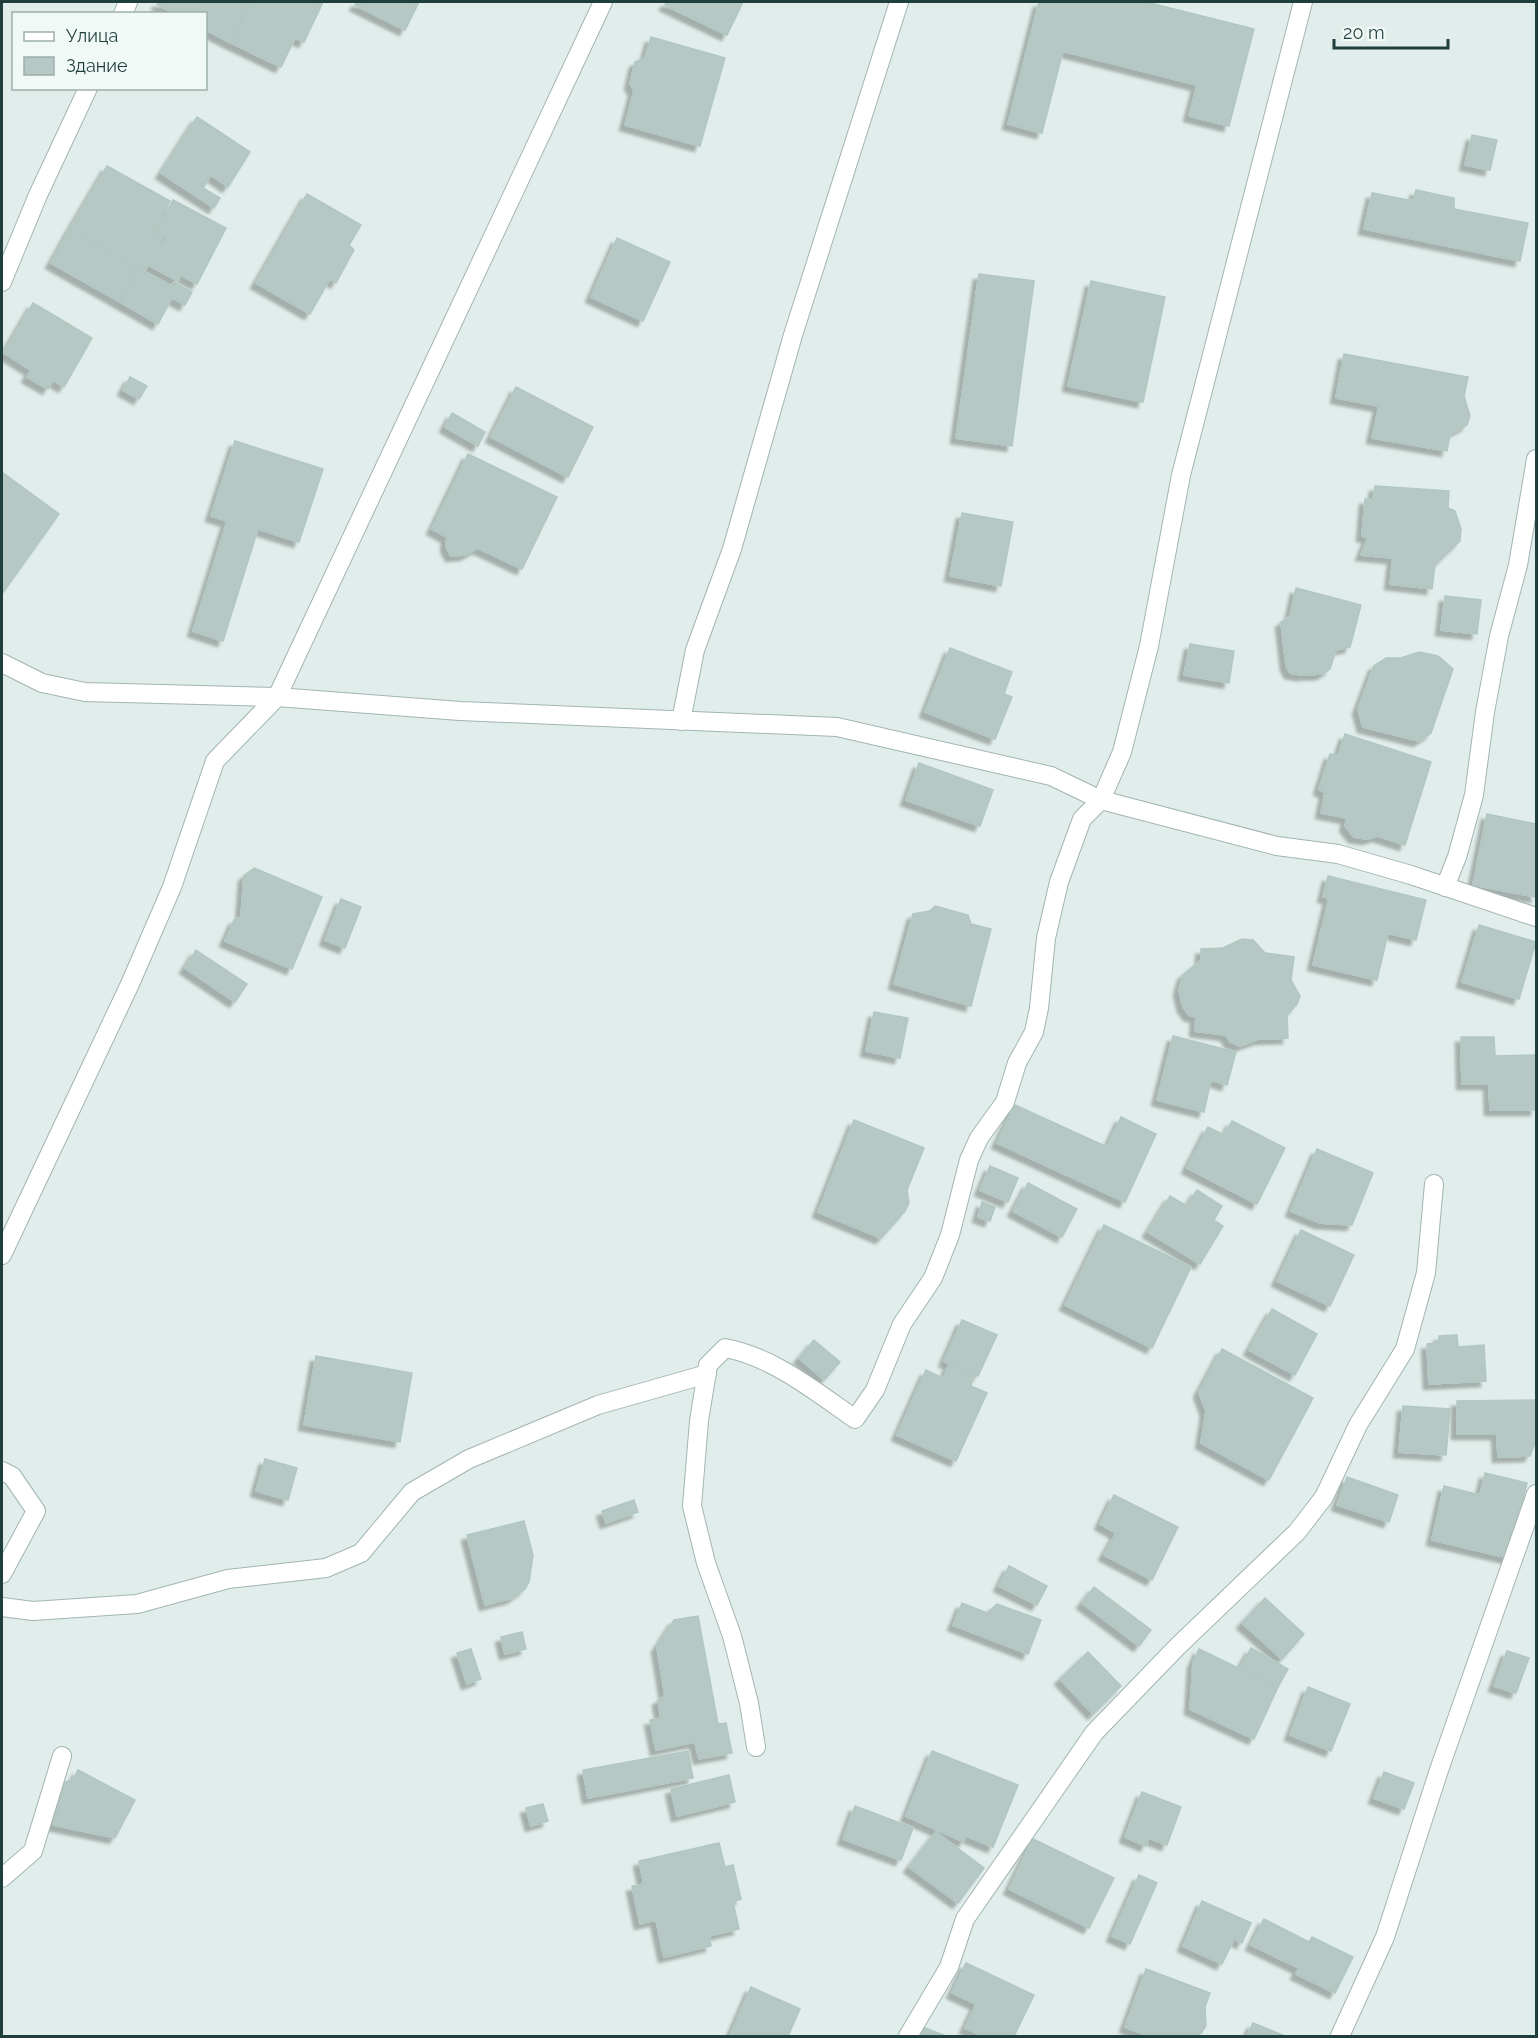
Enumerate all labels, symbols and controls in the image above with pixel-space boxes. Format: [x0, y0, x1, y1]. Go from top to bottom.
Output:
legend [12, 12, 207, 90]
scale bar [1334, 12, 1448, 50]
text: 20 m [1343, 22, 1385, 43]
text: Улица [66, 25, 118, 46]
text: Здание [66, 55, 128, 76]

